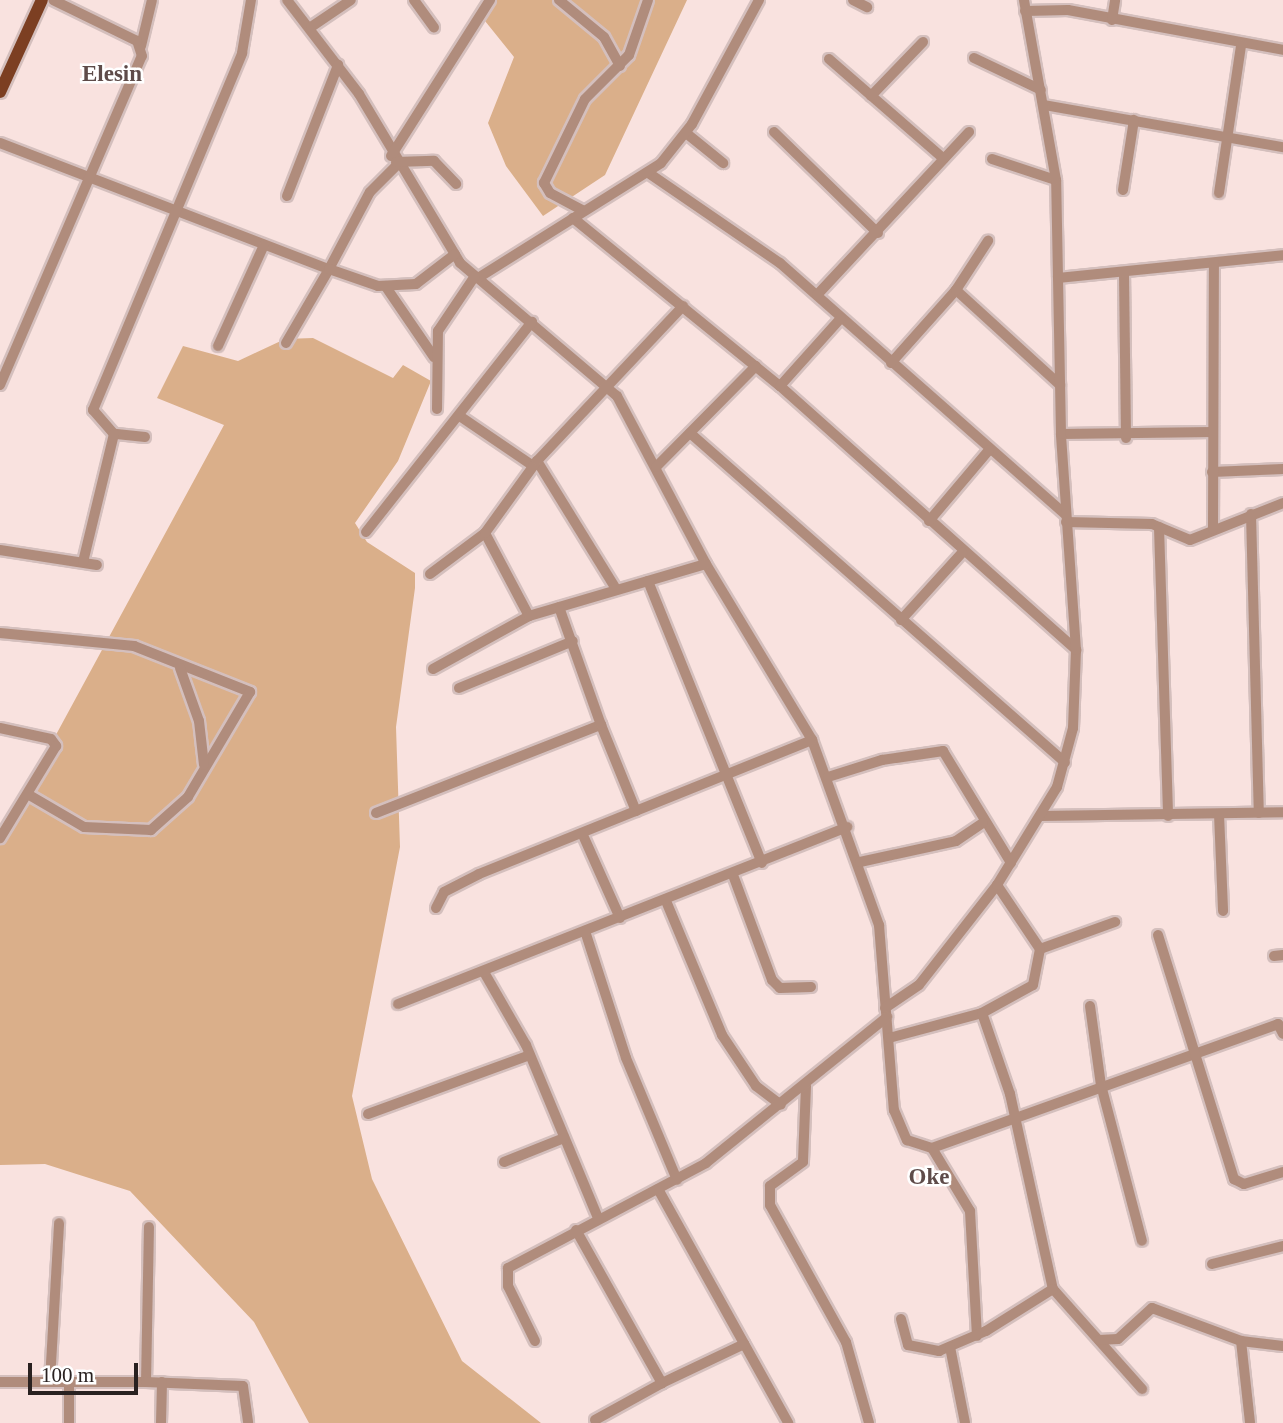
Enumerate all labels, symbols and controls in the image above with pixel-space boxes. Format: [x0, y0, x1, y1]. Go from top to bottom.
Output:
district label: Elesin [82, 60, 142, 88]
district label: Oke [909, 1163, 949, 1191]
scale bar [32, 1350, 142, 1394]
text: 100 m [41, 1363, 94, 1387]

